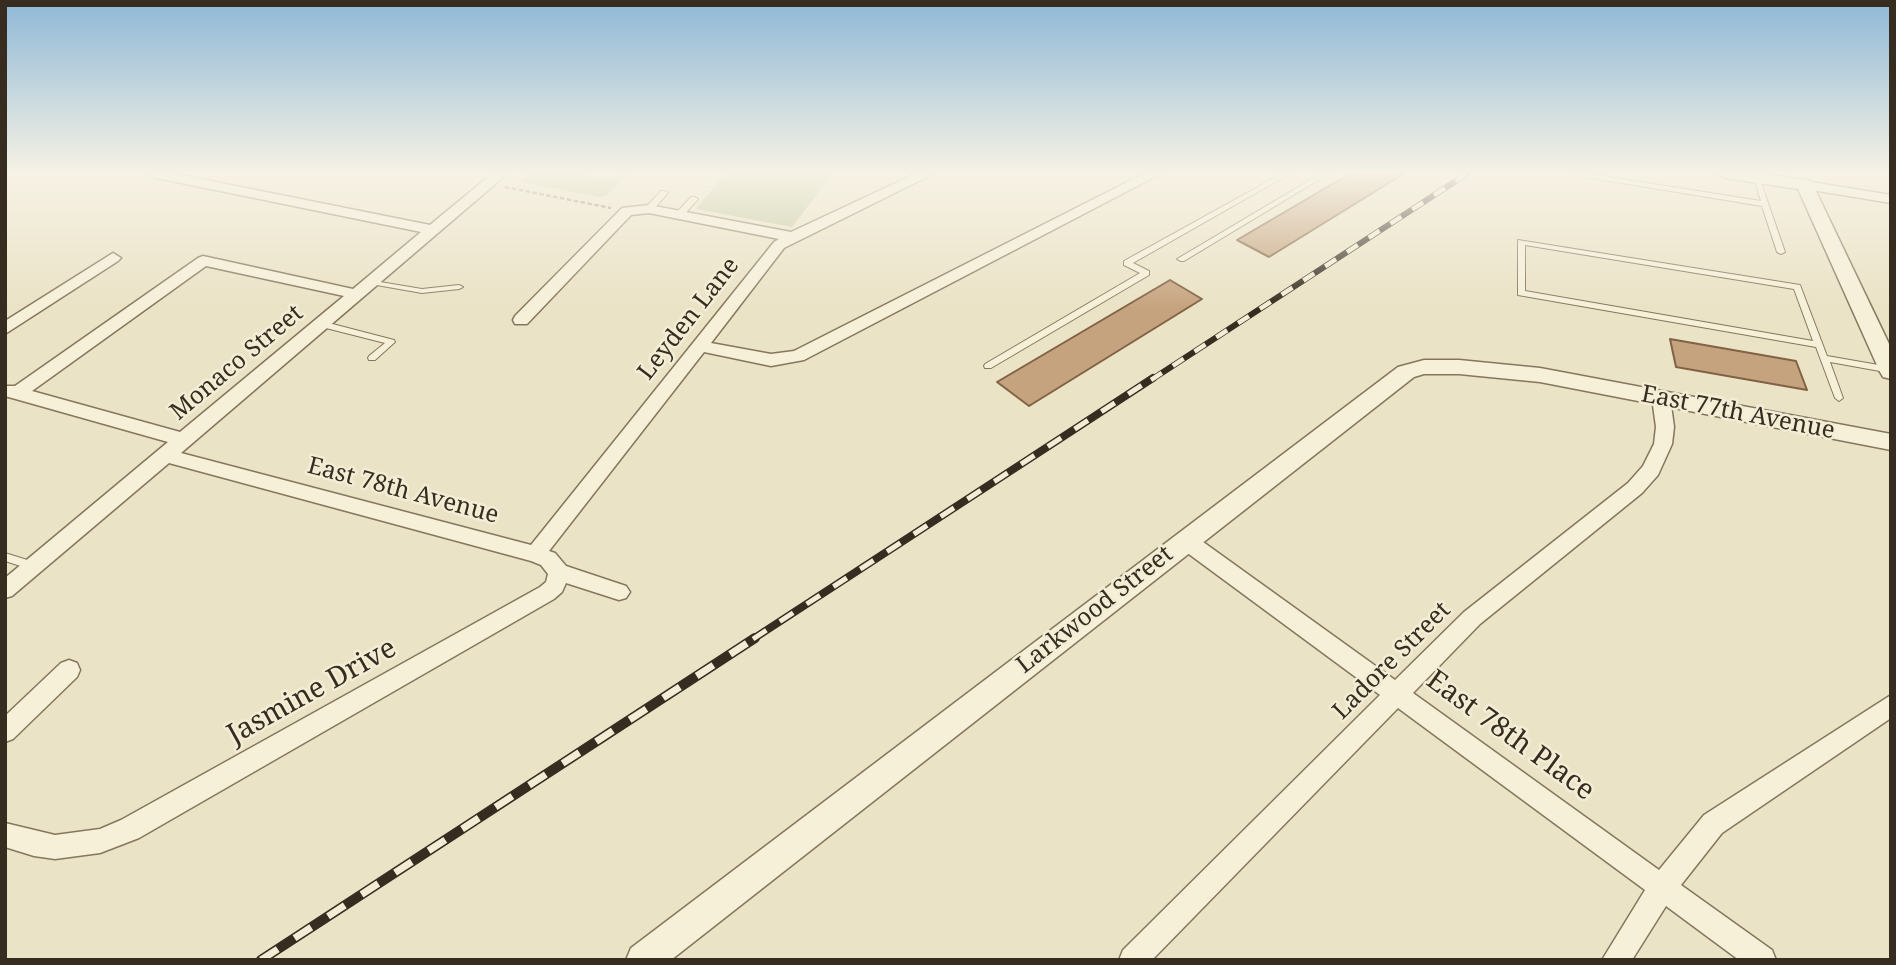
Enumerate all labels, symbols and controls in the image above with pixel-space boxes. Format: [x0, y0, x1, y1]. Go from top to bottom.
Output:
street label: Leyden Lane [632, 252, 746, 386]
street label: Monaco Street [165, 299, 309, 427]
street label: East 77th Avenue [1639, 380, 1837, 446]
street label: East 78th Avenue [304, 452, 502, 530]
street label: Larkwood Street [1011, 540, 1179, 680]
street label: Ladore Street [1327, 596, 1457, 726]
street label: Jasmine Drive [222, 632, 402, 752]
street label: East 78th Place [1420, 664, 1600, 808]

